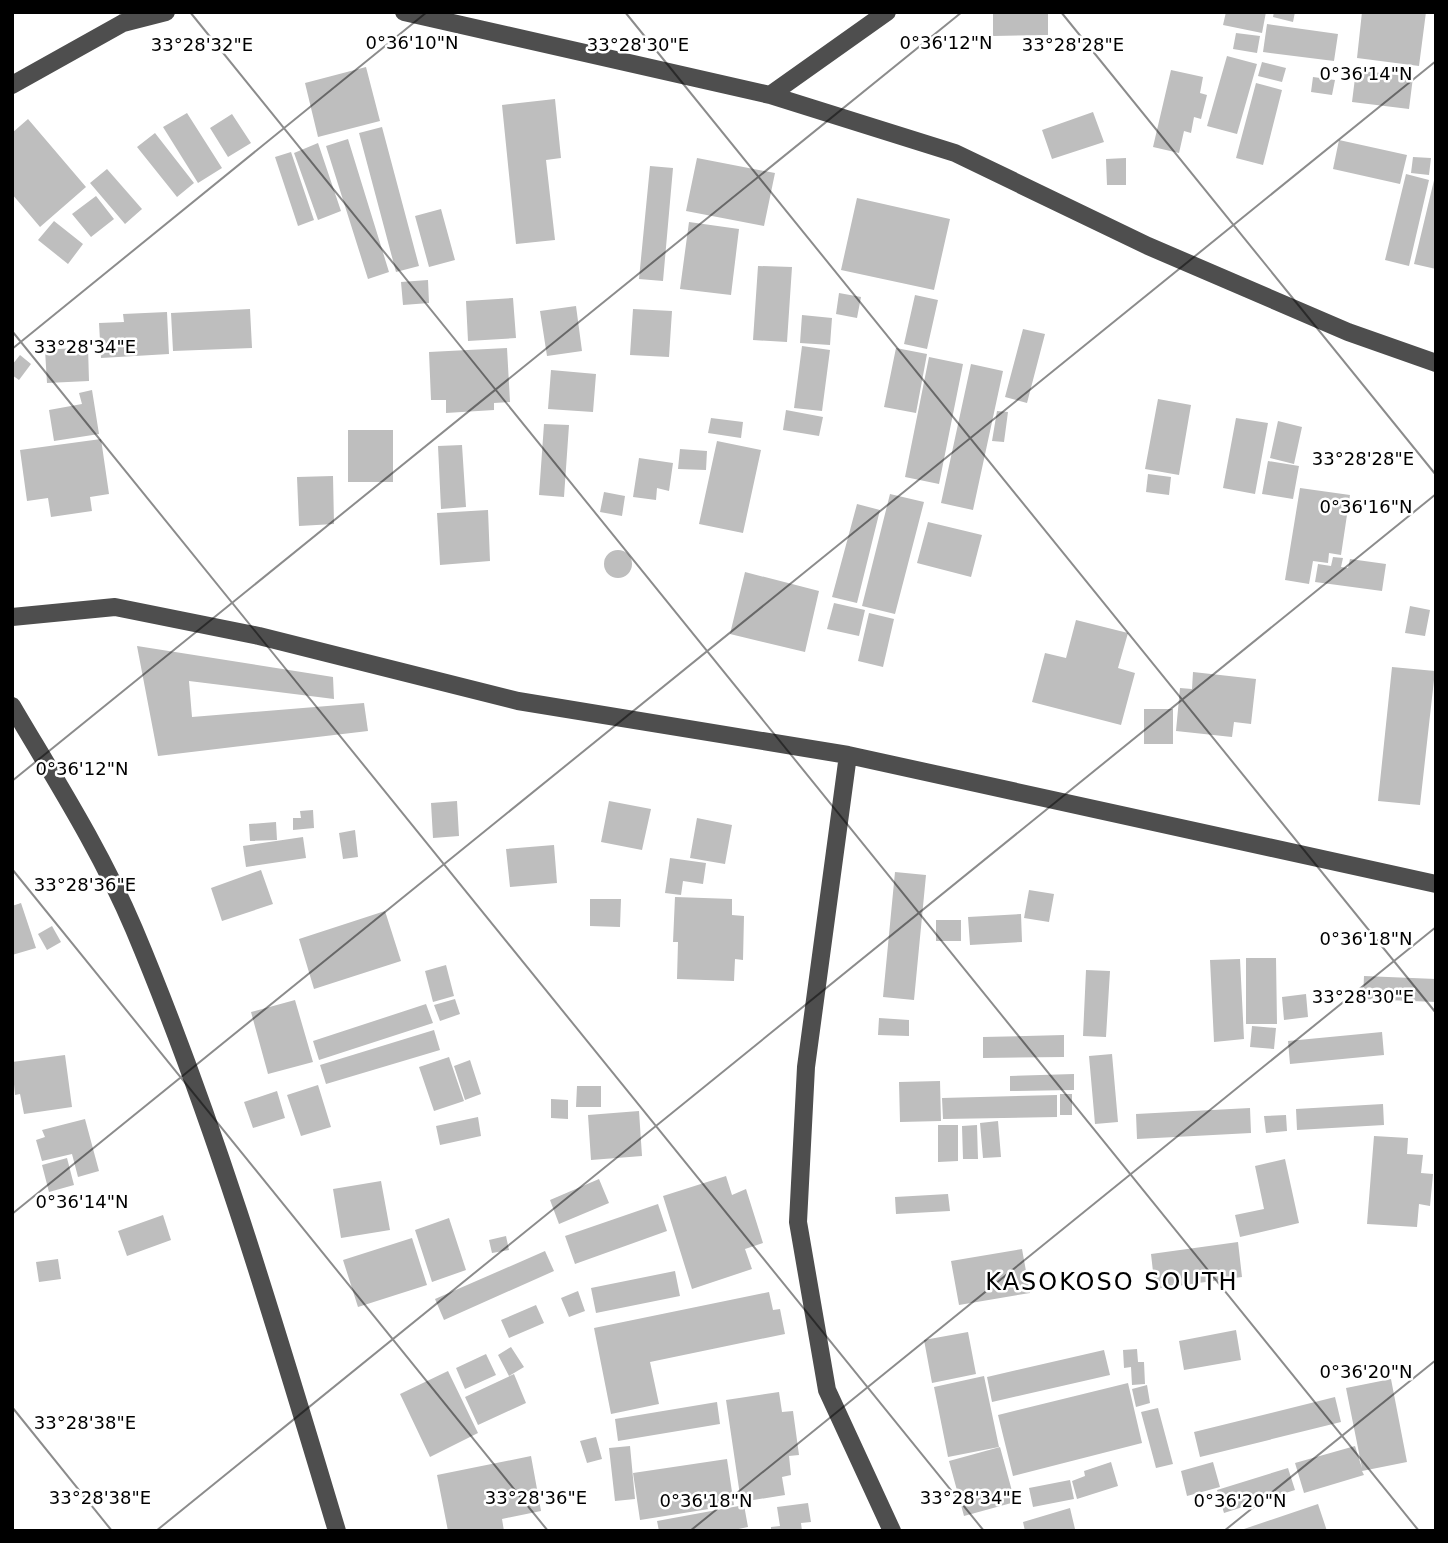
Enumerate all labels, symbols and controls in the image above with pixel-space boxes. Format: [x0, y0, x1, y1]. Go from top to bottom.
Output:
text: 0°36'10"N [366, 32, 458, 53]
text: 0°36'12"N [900, 32, 992, 53]
text: 33°28'32"E [151, 34, 253, 55]
text: 33°28'30"E [587, 34, 689, 55]
text: 33°28'28"E [1022, 34, 1124, 55]
text: 0°36'14"N [1320, 63, 1412, 84]
text: 33°28'34"E [34, 336, 136, 357]
text: 33°28'28"E [1312, 448, 1414, 469]
text: 0°36'16"N [1320, 496, 1412, 517]
text: 0°36'12"N [36, 758, 128, 779]
text: 33°28'36"E [34, 874, 136, 895]
text: 0°36'18"N [1320, 928, 1412, 949]
text: 33°28'30"E [1312, 986, 1414, 1007]
text: 0°36'14"N [36, 1191, 128, 1212]
district label: KASOKOSO SOUTH [985, 1268, 1239, 1296]
text: 0°36'20"N [1320, 1361, 1412, 1382]
text: 33°28'38"E [34, 1412, 136, 1433]
text: 33°28'38"E [49, 1487, 151, 1508]
text: 33°28'36"E [485, 1487, 587, 1508]
text: 33°28'34"E [920, 1487, 1022, 1508]
text: 0°36'18"N [660, 1490, 752, 1511]
text: 0°36'20"N [1194, 1490, 1286, 1511]

